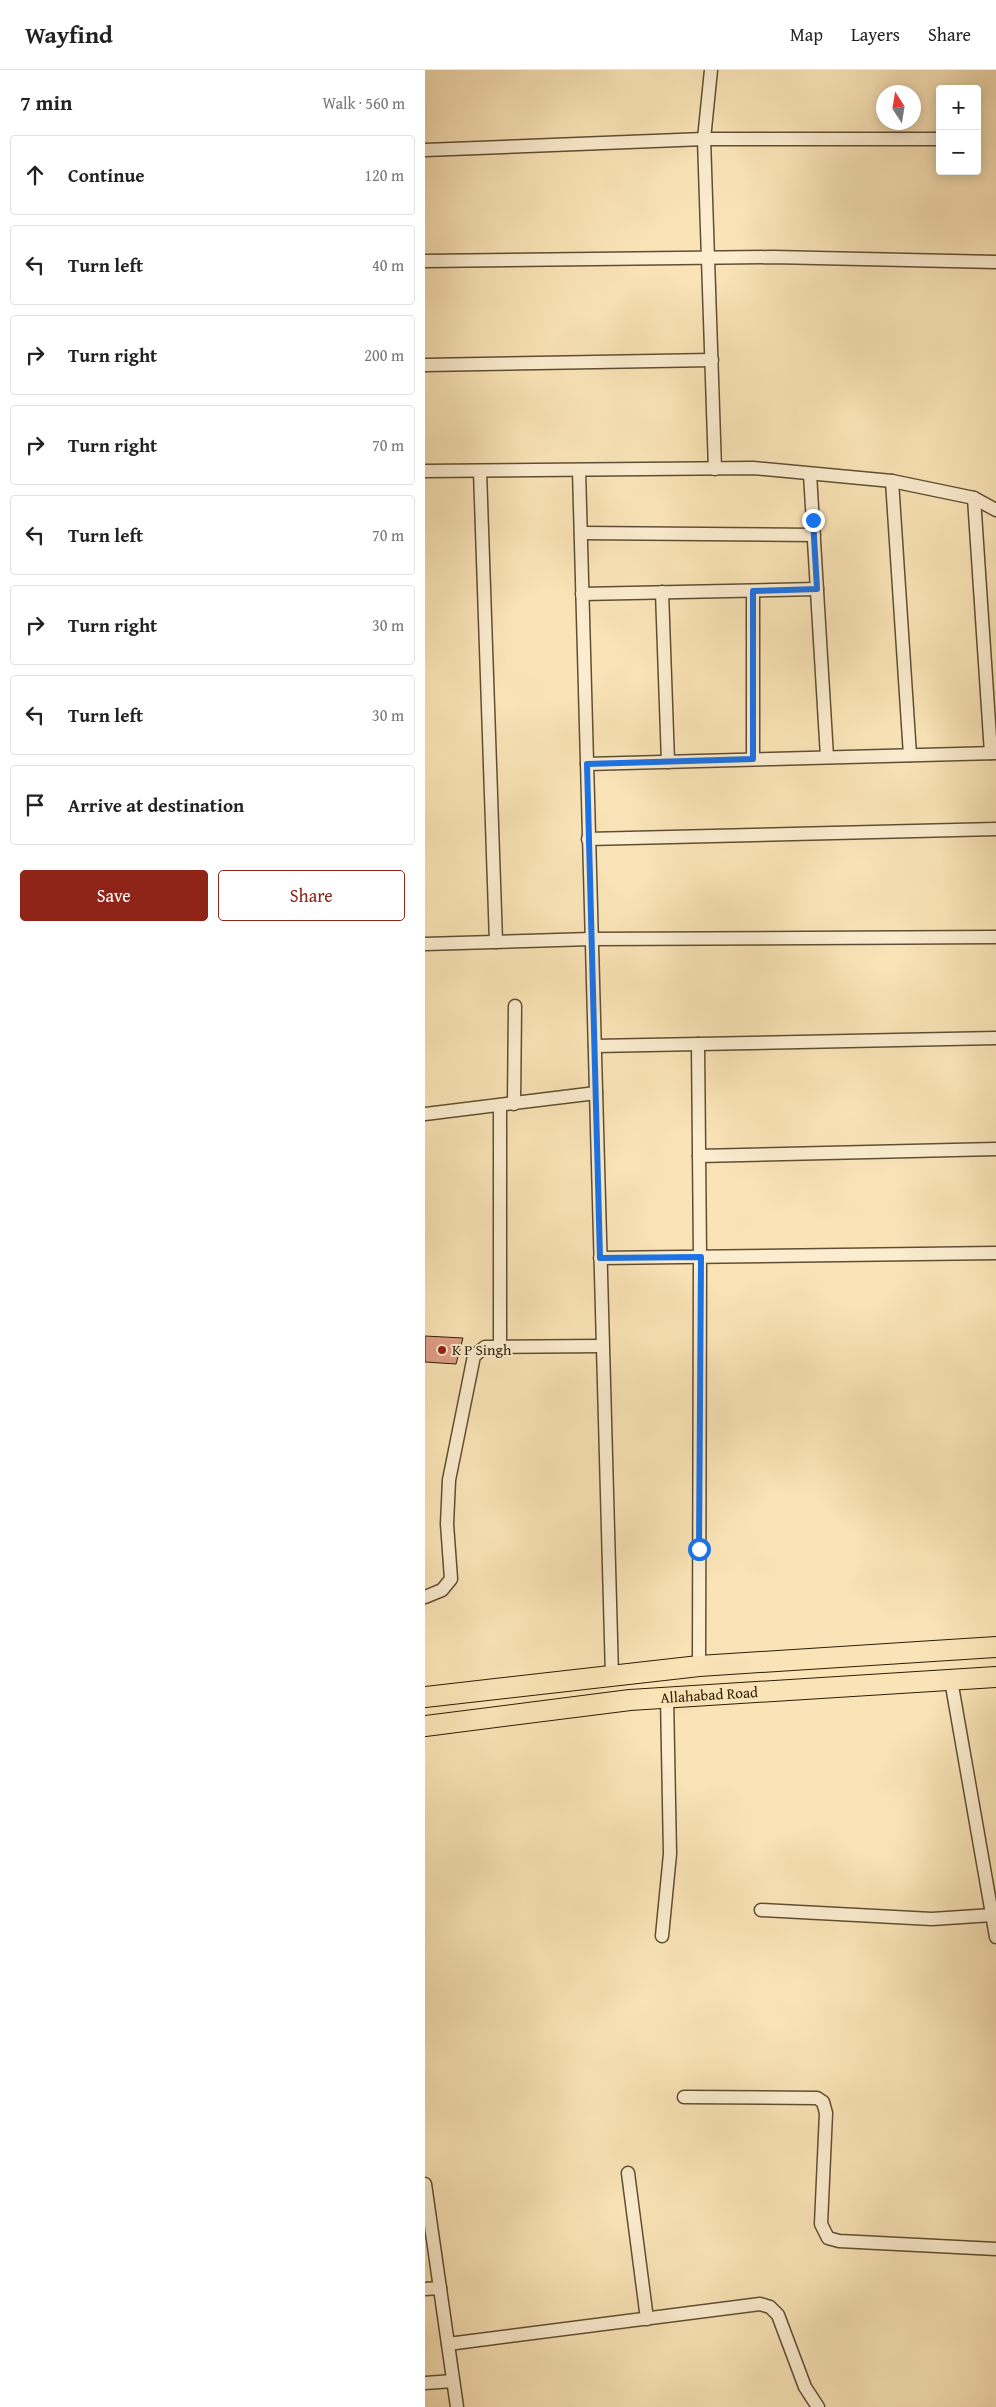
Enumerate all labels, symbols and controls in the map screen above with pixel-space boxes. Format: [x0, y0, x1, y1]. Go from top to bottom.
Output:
text: Wayfind [25, 17, 113, 52]
text: Map [790, 21, 823, 48]
text: Layers [851, 21, 900, 48]
text: Share [928, 21, 971, 48]
north arrow [876, 85, 921, 130]
map controls [936, 85, 981, 175]
button: + [936, 85, 981, 130]
text: 7 min [20, 87, 72, 118]
text: Walk · 560 m [322, 91, 405, 115]
button: − [936, 130, 981, 175]
icon: ahead [21, 161, 49, 189]
text: Continue [68, 161, 145, 189]
text: 120 m [364, 163, 404, 187]
icon: left [21, 251, 49, 279]
text: Turn left [68, 251, 143, 279]
text: 40 m [372, 253, 404, 277]
icon: right [21, 341, 49, 369]
text: Turn right [68, 341, 157, 369]
text: 200 m [364, 343, 404, 367]
icon: right [21, 431, 49, 459]
text: Turn right [68, 431, 157, 459]
text: 70 m [372, 433, 404, 457]
route end [802, 509, 825, 532]
icon: left [21, 521, 49, 549]
text: Turn left [68, 521, 143, 549]
text: 70 m [372, 523, 404, 547]
icon: right [21, 611, 49, 639]
text: Turn right [68, 611, 157, 639]
text: 30 m [372, 613, 404, 637]
icon: left [21, 701, 49, 729]
text: Turn left [68, 701, 143, 729]
text: 30 m [372, 703, 404, 727]
icon: arrive [21, 791, 49, 819]
text: Arrive at destination [68, 791, 244, 819]
button: Save [20, 870, 208, 921]
button: Share [218, 870, 405, 921]
place label: K P Singh [452, 1339, 512, 1360]
marker: K P Singh [436, 1344, 448, 1356]
route start [688, 1538, 711, 1561]
street label: Allahabad Road [660, 1681, 759, 1708]

